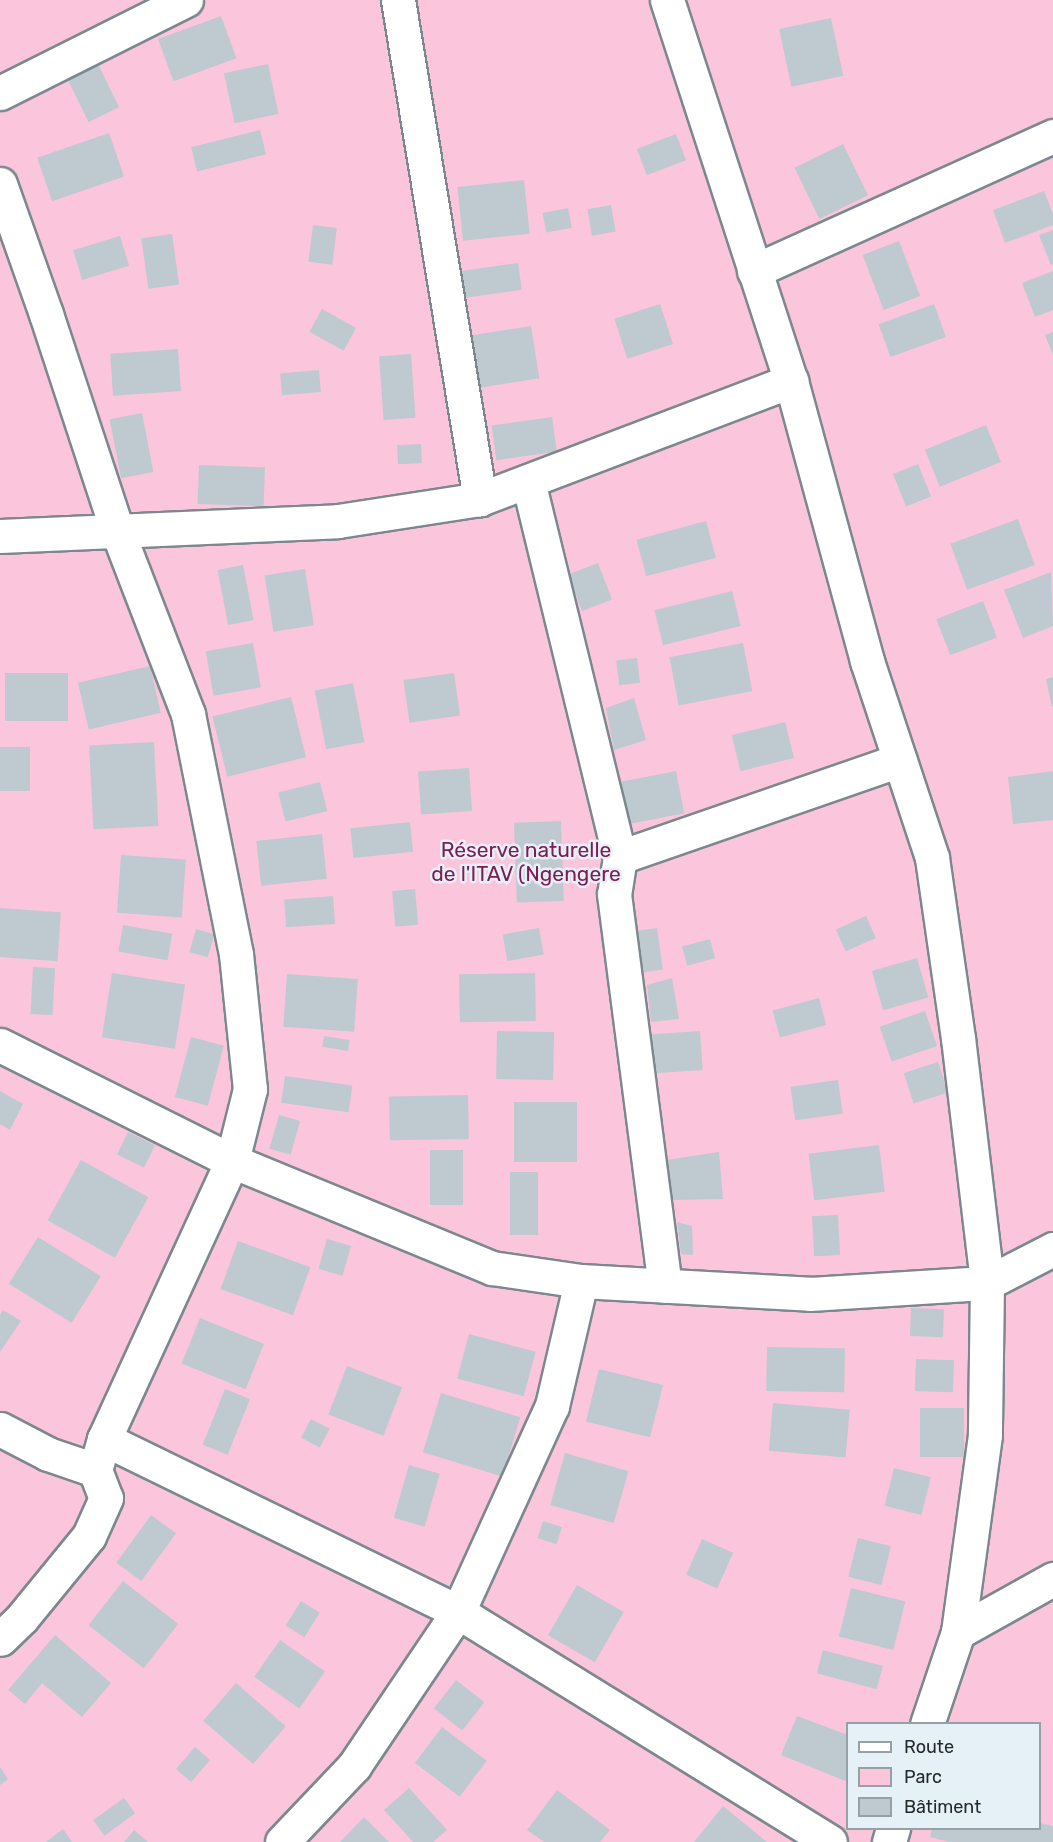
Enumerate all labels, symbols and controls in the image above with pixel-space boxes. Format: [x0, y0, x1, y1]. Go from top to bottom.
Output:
park label: Réserve naturelle de l'ITAV (Ngengere [431, 837, 621, 887]
legend [846, 1722, 1041, 1830]
text: Route [904, 1736, 954, 1758]
text: Parc [904, 1766, 942, 1788]
text: Bâtiment [904, 1796, 981, 1818]

